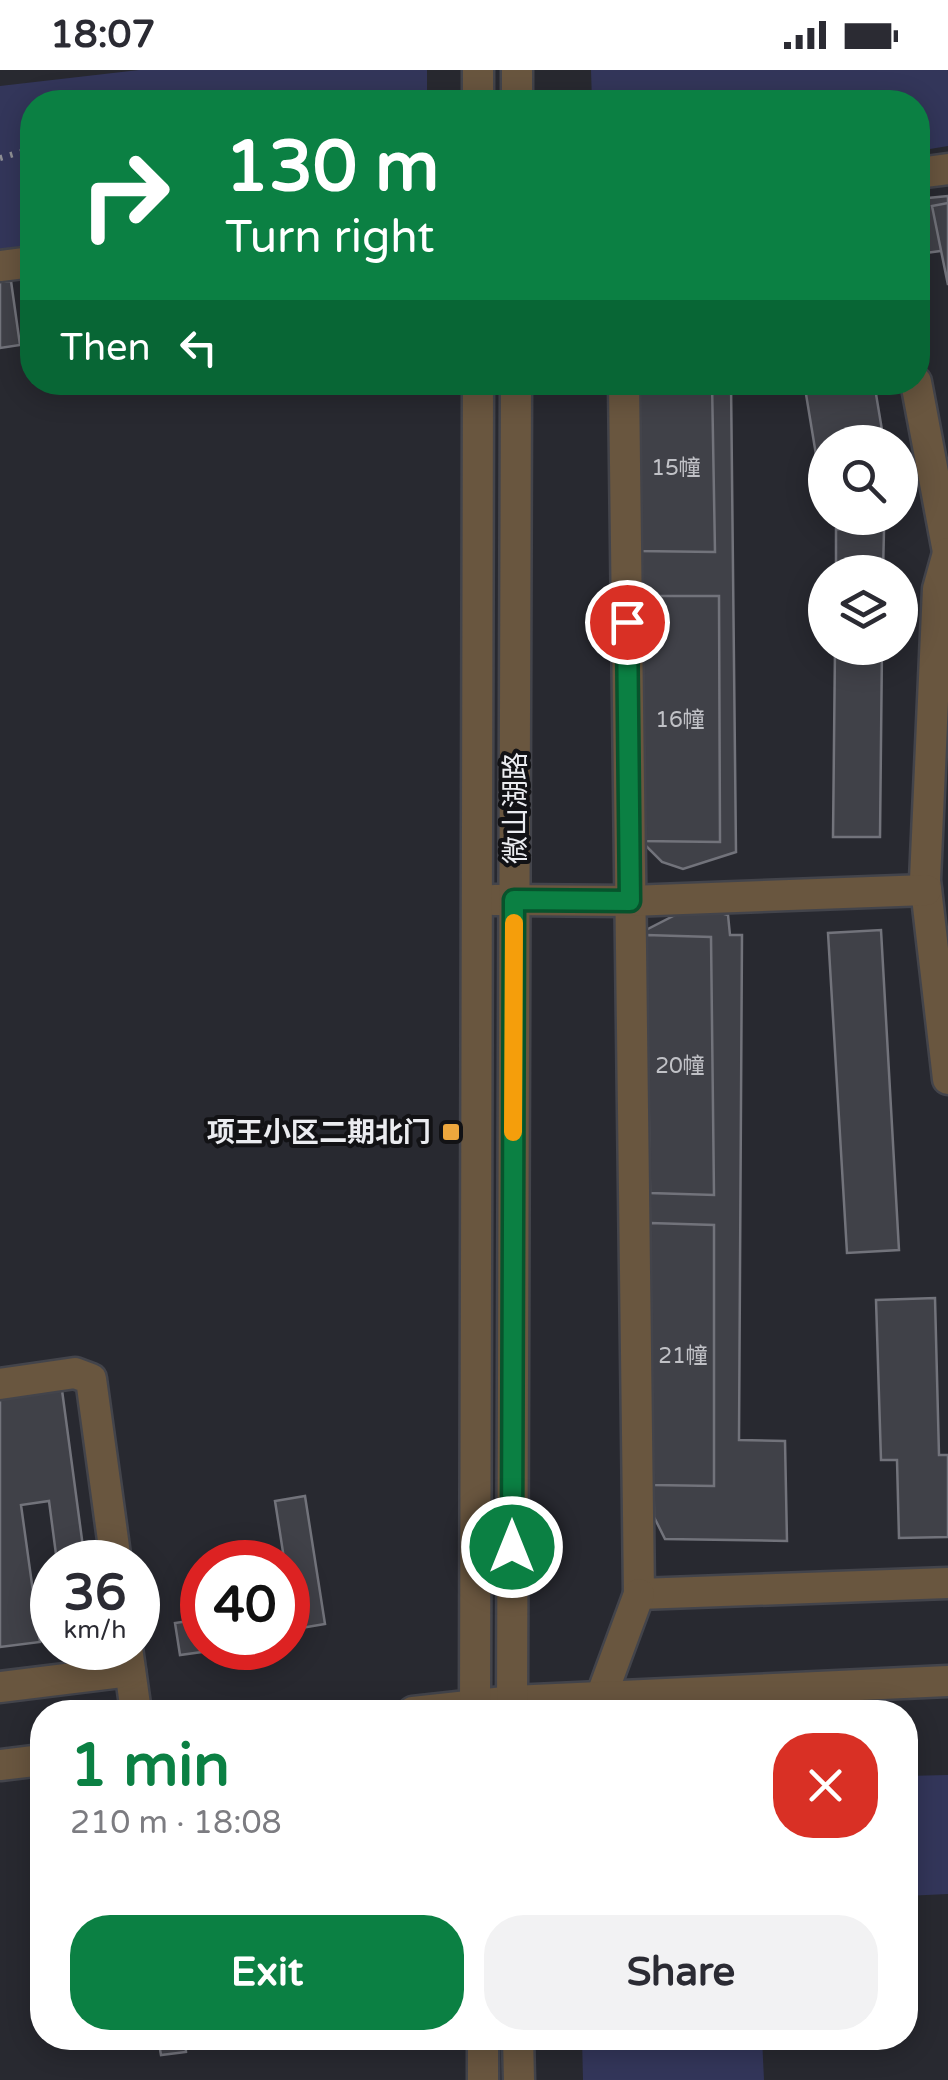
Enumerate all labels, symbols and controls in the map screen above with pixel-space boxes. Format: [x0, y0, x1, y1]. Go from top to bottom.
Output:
text: 18:07 [50, 12, 155, 58]
text: 130 m [225, 126, 439, 210]
icon: right [60, 130, 190, 260]
text: Turn right [225, 211, 434, 265]
icon: left [171, 320, 226, 375]
text: Then [60, 325, 151, 371]
map controls [808, 425, 918, 665]
button: search [808, 425, 918, 535]
house number: 15幢 [651, 455, 701, 481]
button: layers [808, 555, 918, 665]
pin [585, 580, 670, 665]
icon: arrive [600, 595, 655, 650]
house number: 16幢 [655, 707, 705, 733]
street label: 微山湖路 [499, 752, 533, 864]
house number: 20幢 [655, 1053, 705, 1079]
place label: 项王小区二期北门 [207, 1116, 431, 1150]
marker: 项王小区二期北门 [440, 1121, 462, 1143]
house number: 21幢 [658, 1343, 708, 1369]
position arrow [460, 1495, 564, 1599]
speed limit sign: 40 [180, 1540, 310, 1670]
text: 36 [64, 1563, 126, 1623]
text: km/h [64, 1615, 126, 1645]
text: 1 min [70, 1730, 230, 1802]
button: close [773, 1733, 878, 1838]
text: 210 m · 18:08 [70, 1804, 282, 1842]
button: Exit [70, 1915, 464, 2030]
button: Share [484, 1915, 878, 2030]

